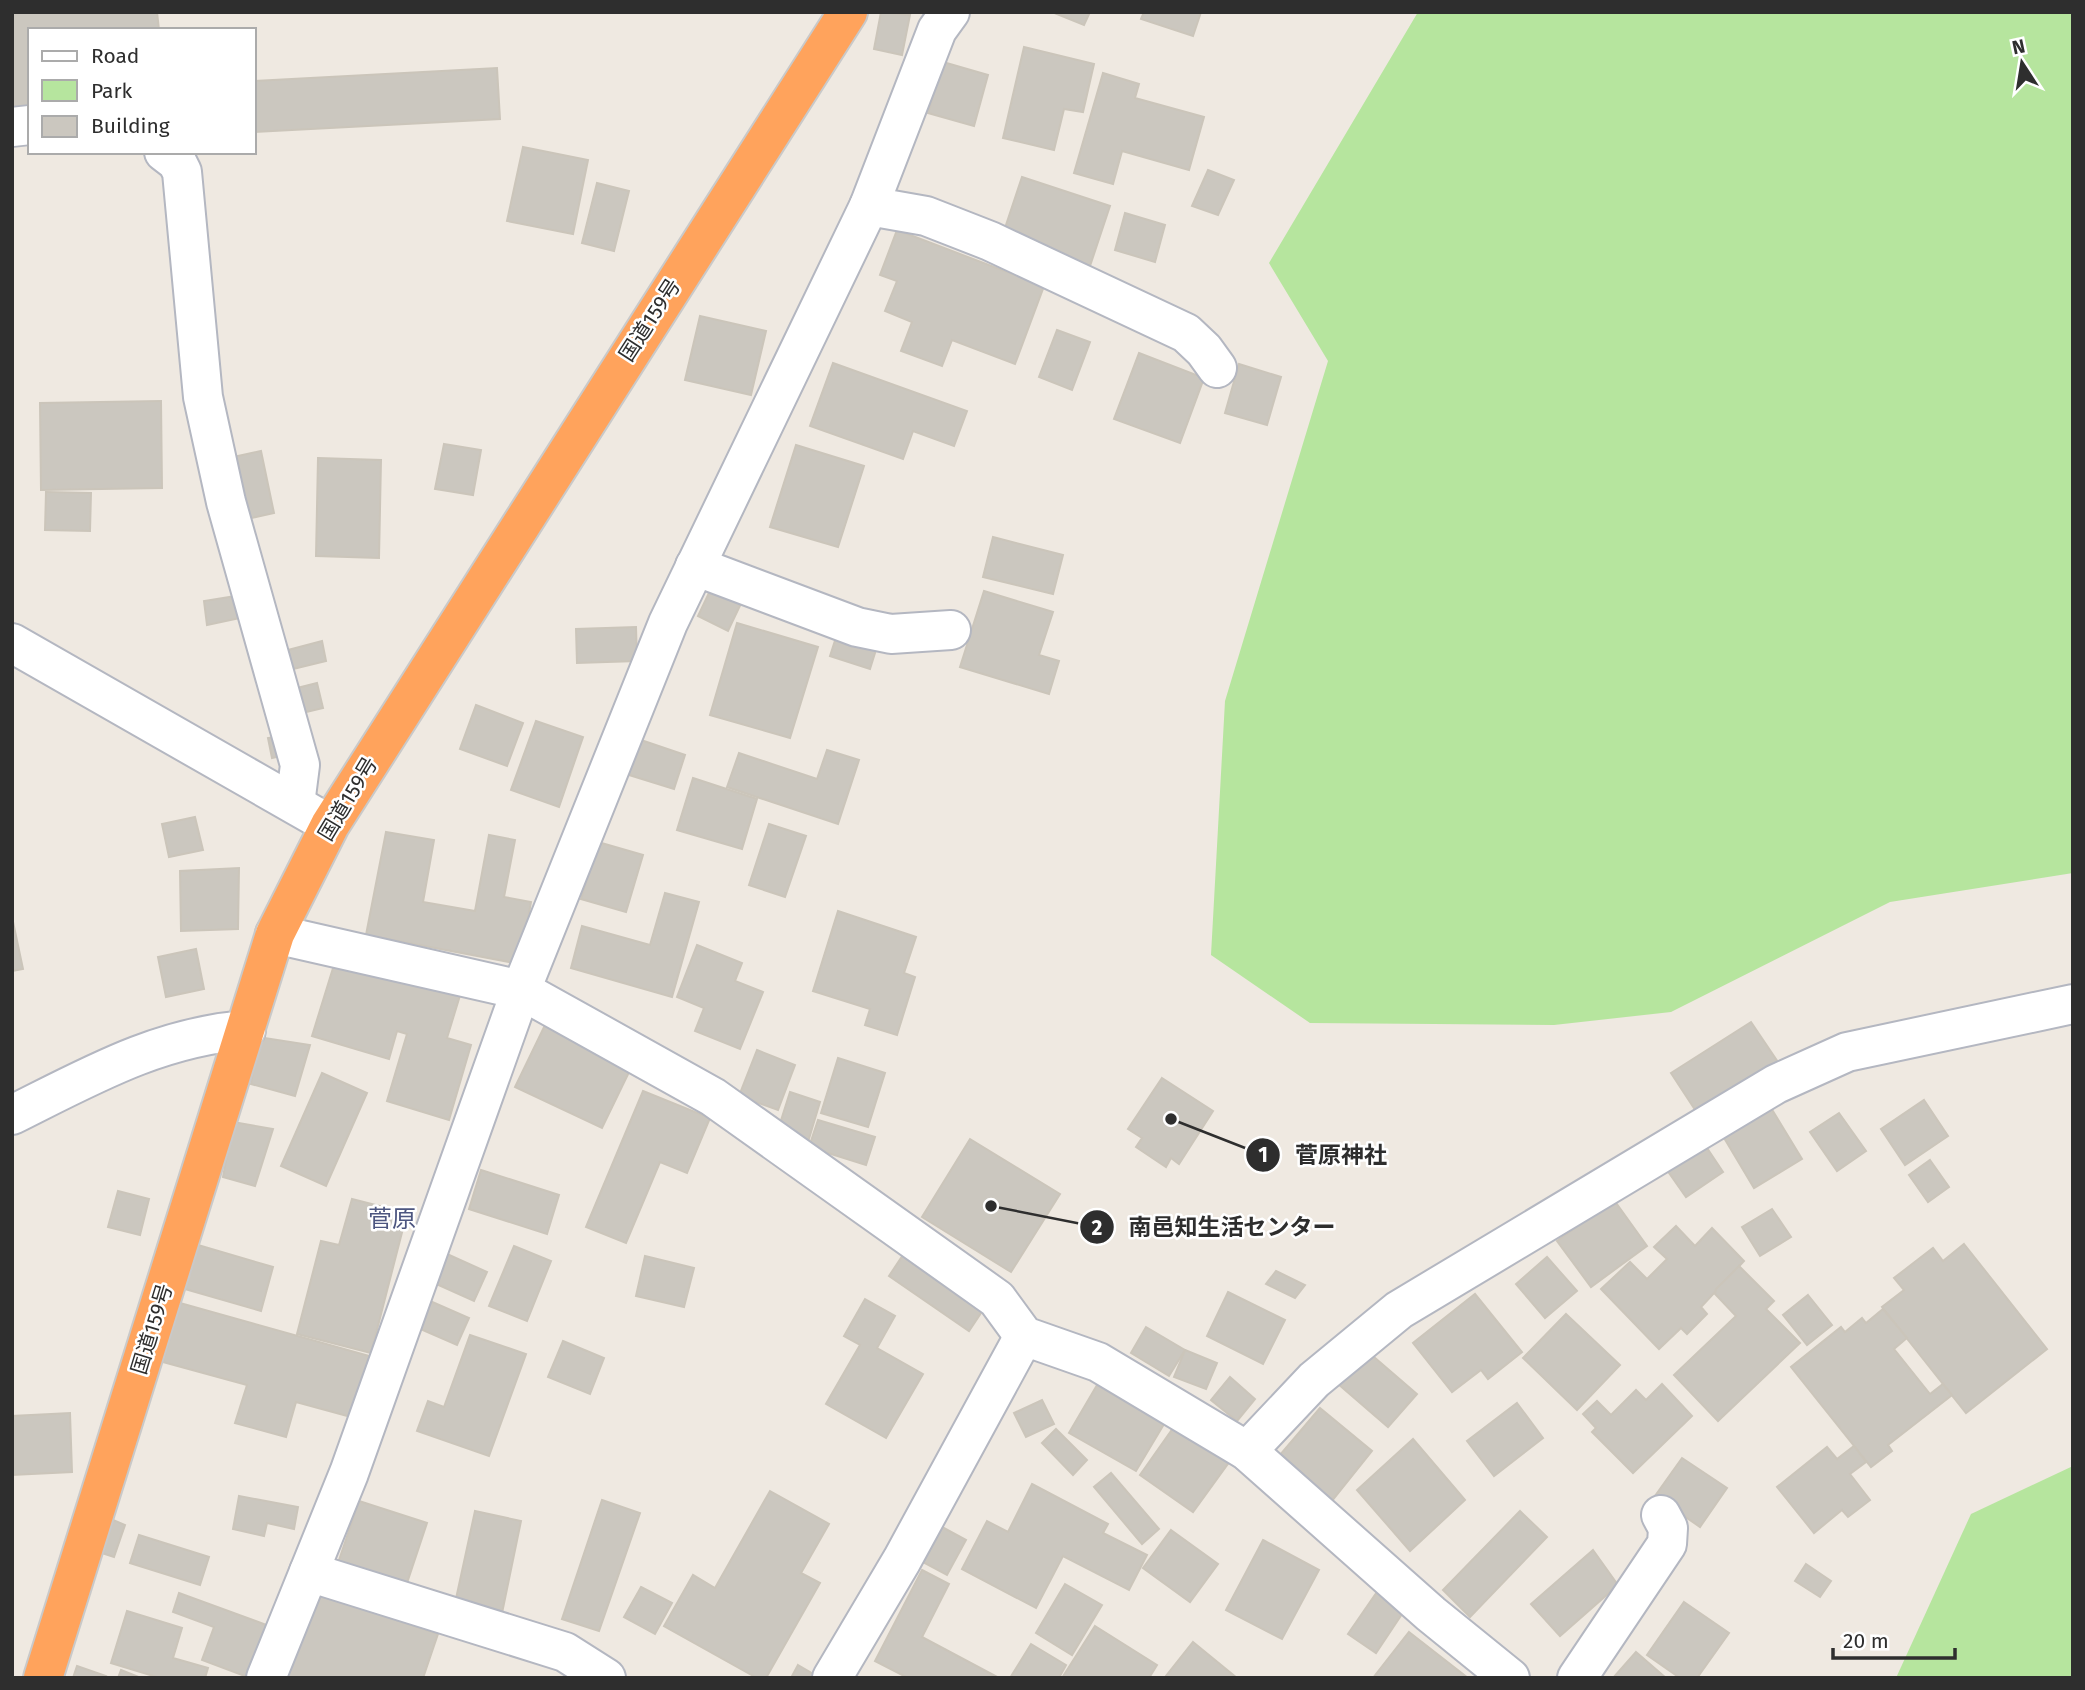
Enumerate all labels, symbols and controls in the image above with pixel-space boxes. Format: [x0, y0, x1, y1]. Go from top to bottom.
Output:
legend [28, 28, 256, 154]
north arrow [1987, 28, 2057, 98]
text: N [2010, 34, 2027, 59]
text: Road [91, 43, 139, 69]
text: Park [91, 78, 133, 104]
text: Building [91, 113, 170, 139]
street label: 国道159号 [614, 274, 686, 366]
street label: 国道159号 [313, 752, 383, 846]
callout: 菅原神社 [1246, 1133, 1401, 1177]
text: 菅原神社 [1295, 1141, 1387, 1169]
text: 1 [1258, 1142, 1268, 1168]
district label: 菅原 [368, 1205, 416, 1233]
callout: 南邑知生活センター [1080, 1205, 1350, 1249]
text: 南邑知生活センター [1129, 1213, 1336, 1241]
text: 2 [1092, 1215, 1103, 1241]
street label: 国道159号 [126, 1281, 178, 1377]
scale bar [1833, 1616, 1955, 1660]
text: 20 m [1843, 1628, 1889, 1654]

